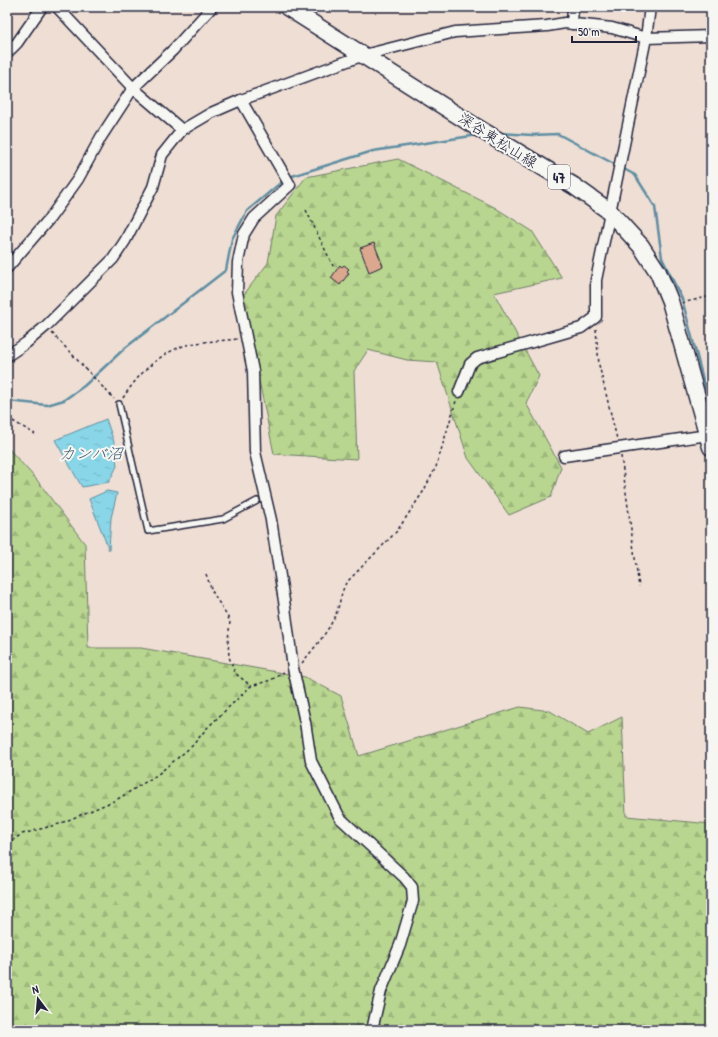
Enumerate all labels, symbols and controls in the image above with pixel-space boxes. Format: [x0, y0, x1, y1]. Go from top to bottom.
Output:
scale bar [572, 18, 636, 44]
text: 50 m [578, 23, 599, 40]
street label: 深谷東松山線 [454, 107, 542, 173]
road number: 47 [548, 165, 570, 189]
water label: カンバ沼 [59, 442, 125, 464]
north arrow [18, 979, 58, 1019]
text: N [30, 982, 40, 997]

